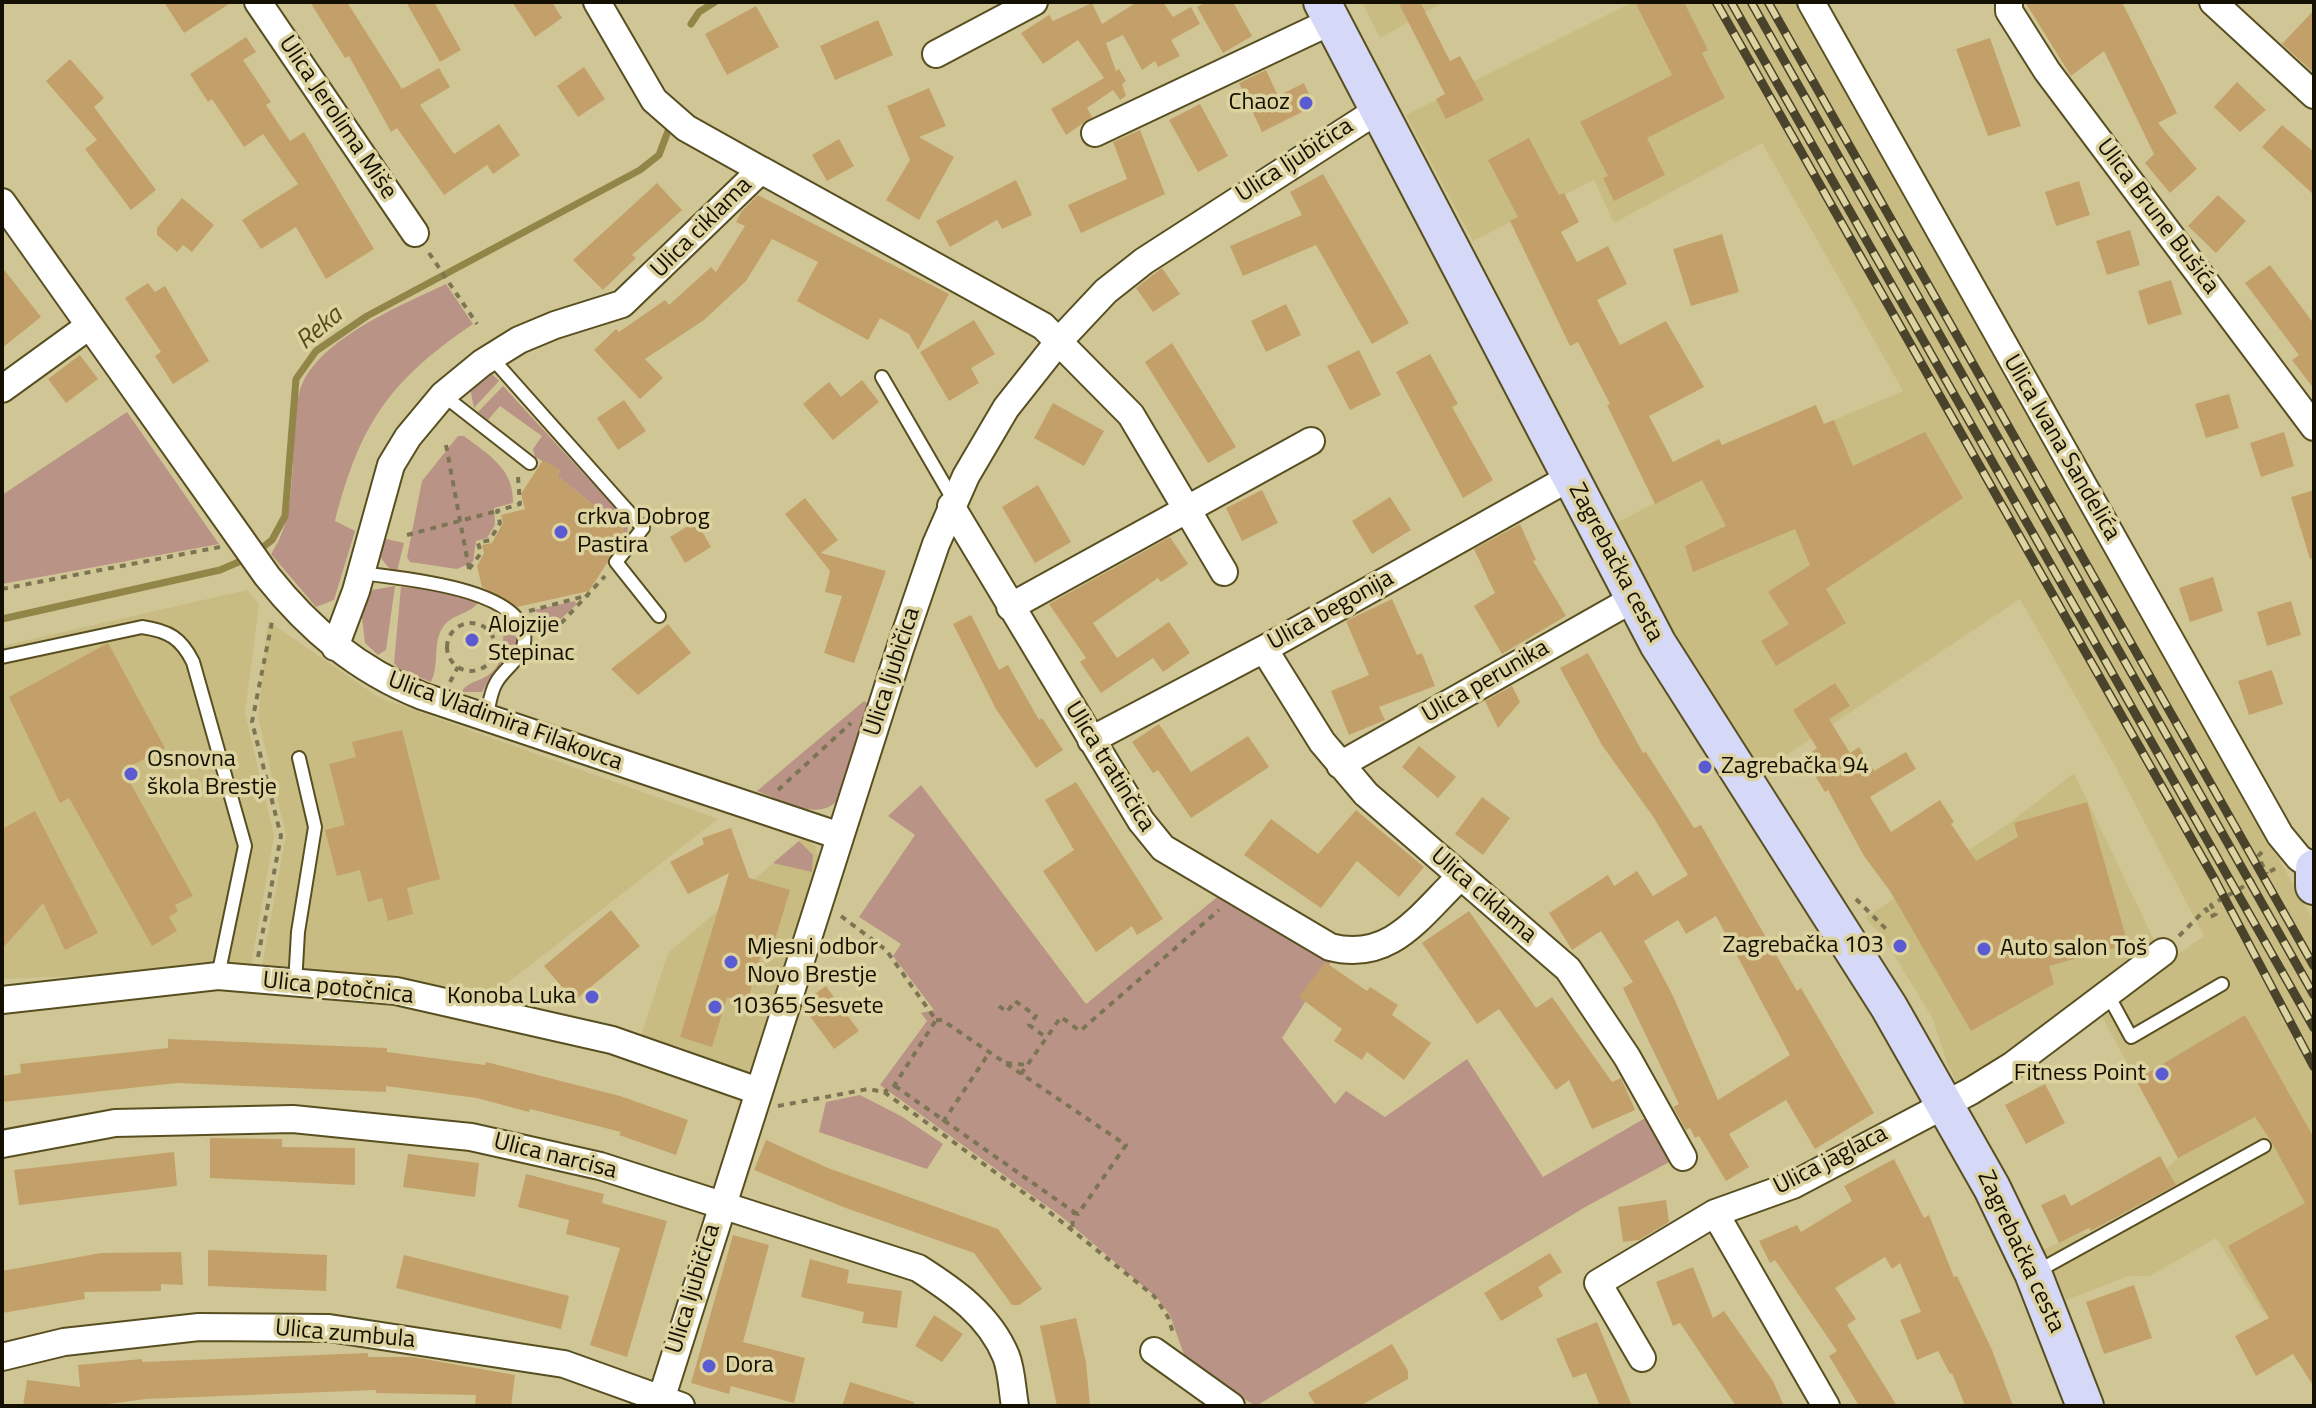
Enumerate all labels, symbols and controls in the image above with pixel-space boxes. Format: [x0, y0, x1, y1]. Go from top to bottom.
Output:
street label: Ulica Jerolima Miše [272, 31, 402, 205]
place label: Chaoz [1229, 89, 1290, 117]
marker: Chaoz [1297, 94, 1315, 112]
street label: Ulica ljubičica [1231, 113, 1359, 209]
street label: Ulica Brune Bušića [2089, 134, 2225, 300]
street label: Ulica ciklama [646, 172, 758, 284]
water label: Reka [291, 301, 349, 357]
street label: Ulica Ivana Sandelića [1996, 350, 2126, 546]
street label: Zagrebačka cesta [1561, 479, 1669, 647]
place label: crkva Dobrog Pastira [577, 504, 710, 560]
marker: crkva Dobrog Pastira [552, 523, 570, 541]
street label: Ulica begonija [1263, 565, 1399, 657]
street label: Ulica ljubičica [859, 604, 927, 740]
place label: Alojzije Stepinac [488, 612, 575, 668]
marker: Alojzije Stepinac [463, 631, 481, 649]
street label: Ulica perunika [1418, 634, 1554, 730]
street label: Ulica Vladimira Filakovca [384, 666, 626, 778]
street label: Ulica tratinčica [1058, 697, 1160, 837]
place label: Osnovna škola Brestje [147, 746, 277, 802]
place label: Zagrebačka 94 [1721, 753, 1869, 781]
marker: Zagrebačka 94 [1696, 758, 1714, 776]
marker: Osnovna škola Brestje [122, 765, 140, 783]
street label: Ulica ciklama [1424, 842, 1542, 950]
place label: Zagrebačka 103 [1722, 932, 1884, 960]
place label: Mjesni odbor Novo Brestje [747, 934, 878, 990]
place label: Auto salon Toš [2000, 935, 2147, 963]
marker: Zagrebačka 103 [1891, 937, 1909, 955]
marker: Auto salon Toš [1975, 940, 1993, 958]
marker: Mjesni odbor Novo Brestje [722, 953, 740, 971]
street label: Ulica potočnica [261, 967, 415, 1011]
place label: Konoba Luka [447, 983, 576, 1011]
marker: Konoba Luka [583, 988, 601, 1006]
place label: 10365 Sesvete [731, 993, 884, 1021]
marker: 10365 Sesvete [706, 998, 724, 1016]
place label: Fitness Point [2014, 1060, 2146, 1088]
marker: Fitness Point [2153, 1065, 2171, 1083]
street label: Ulica jaglaca [1769, 1120, 1893, 1202]
street label: Ulica narcisa [490, 1128, 620, 1186]
street label: Zagrebačka cesta [1970, 1166, 2070, 1338]
street label: Ulica ljubičica [661, 1221, 727, 1357]
street label: Ulica zumbula [274, 1315, 416, 1355]
place label: Dora [725, 1352, 773, 1380]
marker: Dora [700, 1357, 718, 1375]

